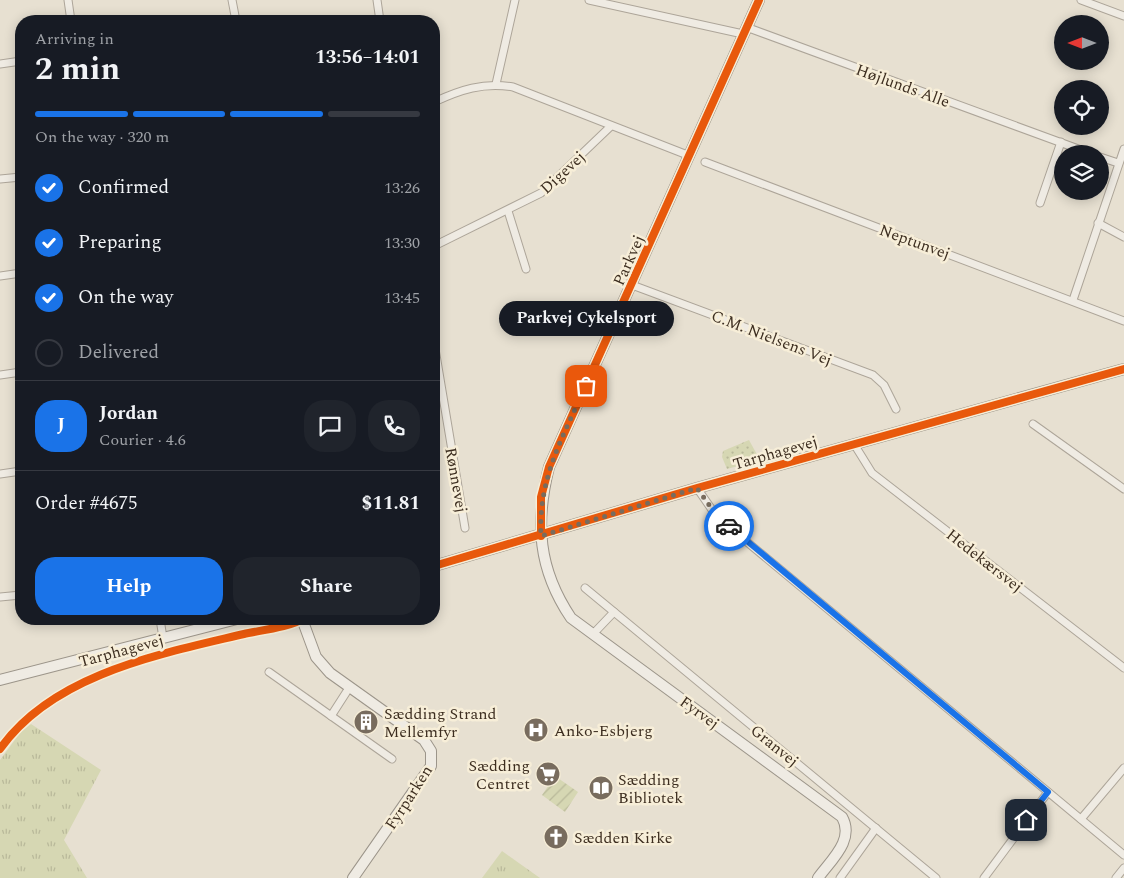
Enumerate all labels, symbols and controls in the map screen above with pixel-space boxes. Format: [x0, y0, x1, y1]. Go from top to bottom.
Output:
north arrow [1054, 15, 1109, 70]
map controls [1054, 15, 1109, 200]
text: Arriving in [35, 27, 114, 51]
text: 13:56–14:01 [315, 43, 420, 72]
text: 2 min [35, 45, 120, 94]
street label: Højlunds Alle [852, 58, 953, 114]
button: locate [1054, 80, 1109, 135]
text: On the way · 320 m [35, 125, 169, 149]
street label: Digevej [535, 145, 591, 200]
button: layers [1054, 145, 1109, 200]
text: Confirmed [78, 173, 169, 202]
icon: check [35, 174, 63, 202]
text: 13:26 [384, 176, 420, 200]
street label: Neptunvej [876, 218, 953, 266]
text: Preparing [78, 228, 162, 257]
icon: check [35, 229, 63, 257]
text: 13:30 [384, 231, 420, 255]
street label: Parkvej [607, 231, 651, 290]
text: On the way [78, 283, 174, 312]
icon: check [35, 284, 63, 312]
text: 13:45 [384, 286, 420, 310]
callout: Parkvej Cykelsport [498, 301, 674, 336]
street label: C.M. Nielsens Vej [708, 304, 836, 372]
text: Parkvej Cykelsport [516, 306, 657, 330]
text: Delivered [78, 338, 159, 367]
pin [565, 365, 607, 407]
icon: bag [572, 372, 600, 400]
text: Jordan [99, 399, 158, 428]
button: chat [304, 400, 356, 452]
button: phone [368, 400, 420, 452]
text: J [57, 411, 65, 440]
text: Courier · 4.6 [99, 428, 186, 452]
street label: Tarphagevej [730, 429, 820, 477]
street label: Rønnevej [438, 446, 474, 515]
text: Order #4675 [35, 489, 138, 518]
text: $11.81 [362, 489, 420, 518]
courier [704, 501, 754, 551]
icon: car [715, 512, 743, 540]
street label: Hedekærsvej [941, 523, 1028, 598]
button: Help [35, 557, 223, 615]
button: Share [233, 557, 420, 615]
street label: Tarphagevej [76, 628, 166, 674]
street label: Fyrvej [674, 690, 724, 735]
place label: Sædding Strand Mellemfyr [384, 702, 497, 744]
building icon: Sædding Strand Mellemfyr [353, 709, 379, 735]
hospital icon: Anko-Esbjerg [523, 717, 549, 743]
place label: Anko-Esbjerg [554, 719, 653, 743]
street label: Granvej [745, 719, 804, 773]
place label: Sædding Centret [469, 754, 530, 796]
street label: Fyrparken [379, 761, 439, 835]
supermarket icon: Sædding Centret [535, 761, 561, 787]
place label: Sædding Bibliotek [618, 768, 683, 810]
library icon: Sædding Bibliotek [588, 775, 614, 801]
pin [1005, 799, 1047, 841]
icon: home [1012, 806, 1040, 834]
church icon: Sædden Kirke [543, 824, 569, 850]
place label: Sædden Kirke [574, 826, 673, 850]

